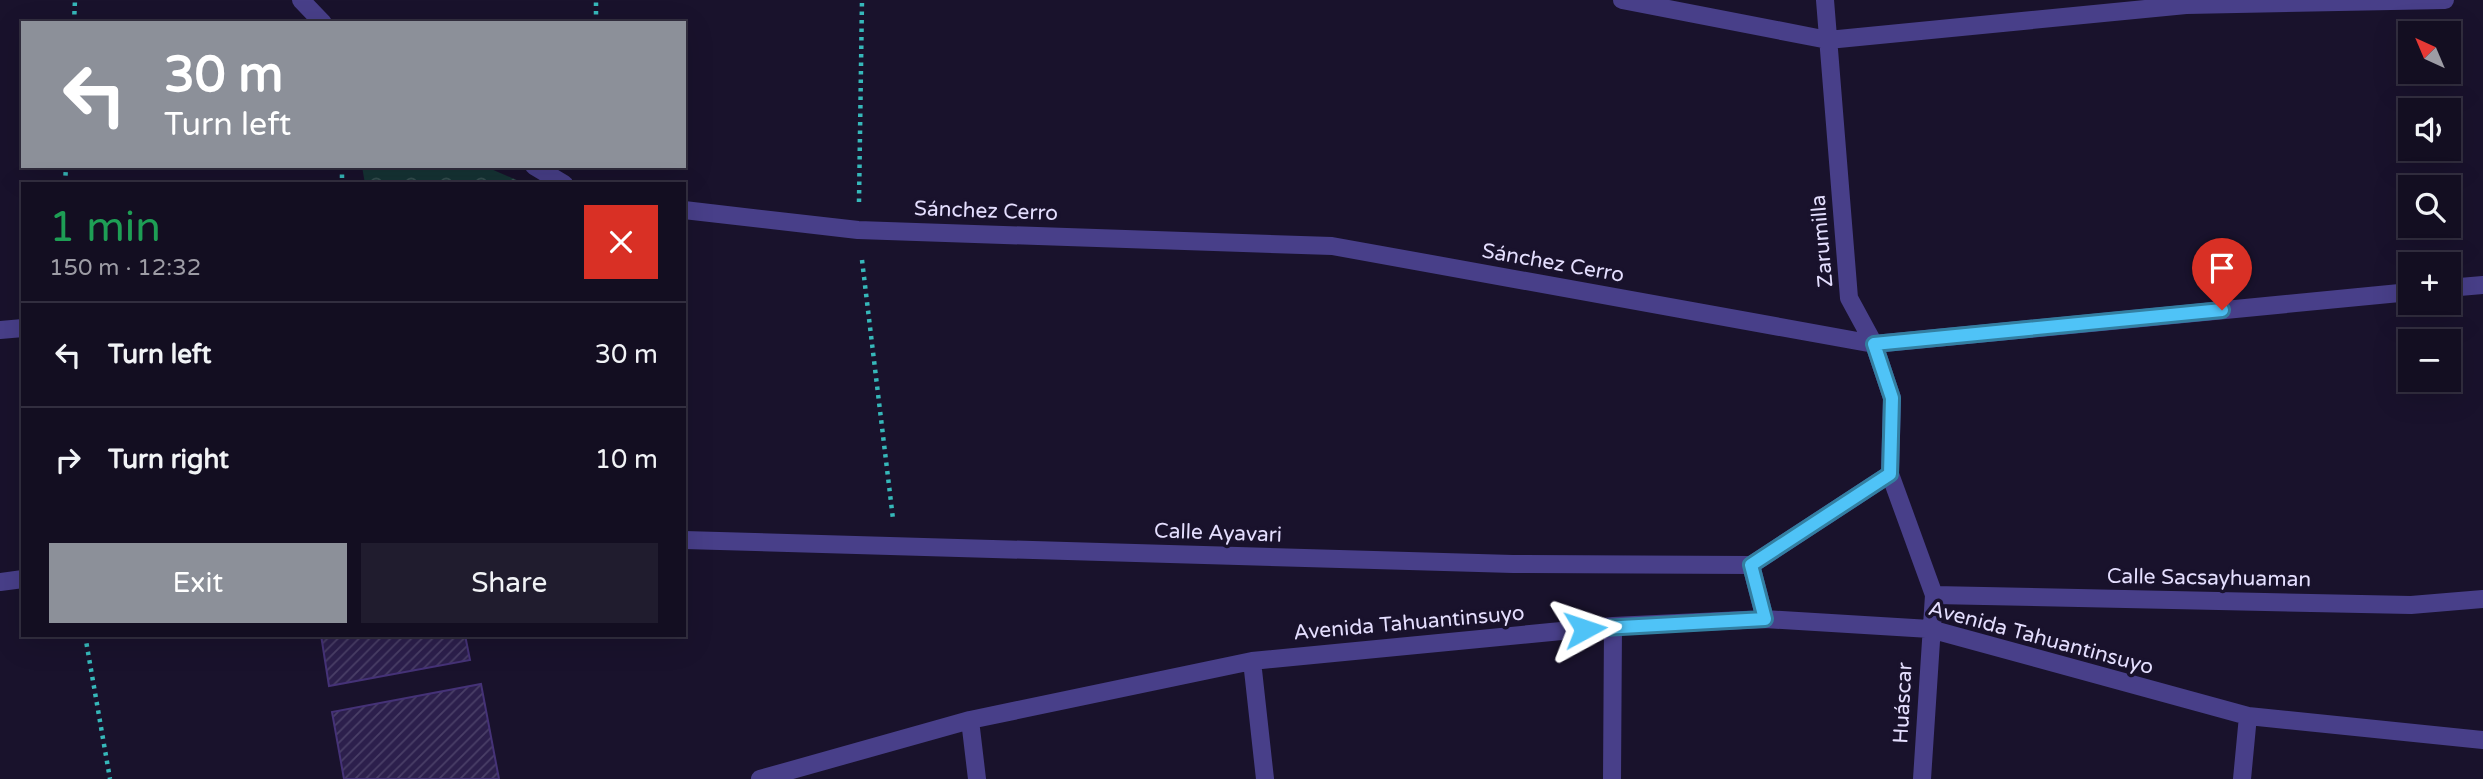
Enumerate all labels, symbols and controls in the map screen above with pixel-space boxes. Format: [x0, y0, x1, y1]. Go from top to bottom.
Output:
north arrow [2398, 21, 2460, 84]
map controls [2398, 21, 2461, 392]
text: 30 m [164, 46, 283, 105]
icon: left [49, 49, 140, 140]
button: sound [2398, 98, 2461, 161]
text: Turn left [164, 106, 291, 144]
button: search [2398, 175, 2461, 238]
street label: Zarumilla [1806, 194, 1838, 288]
street label: Sánchez Cerro [914, 196, 1058, 226]
text: 1 min [49, 202, 161, 253]
button: close [584, 205, 658, 279]
street label: Sánchez Cerro [1480, 238, 1626, 288]
pin [2192, 238, 2252, 310]
icon: arrive [2203, 249, 2241, 287]
button: + [2398, 252, 2461, 315]
text: 150 m · 12:32 [49, 254, 201, 282]
button: − [2398, 329, 2461, 392]
icon: left [49, 336, 87, 374]
text: Turn left [108, 339, 211, 370]
text: 30 m [595, 339, 658, 370]
icon: right [49, 441, 87, 479]
text: Turn right [108, 444, 229, 475]
text: 10 m [595, 444, 658, 475]
street label: Calle Ayavari [1154, 518, 1282, 548]
button: Exit [49, 543, 347, 623]
button: Share [361, 543, 658, 623]
street label: Calle Sacsayhuaman [2107, 564, 2311, 592]
position arrow [1548, 592, 1622, 666]
street label: Avenida Tahuantinsuyo [1926, 596, 2156, 680]
street label: Avenida Tahuantinsuyo [1292, 600, 1526, 646]
street label: Huáscar [1888, 662, 1918, 744]

